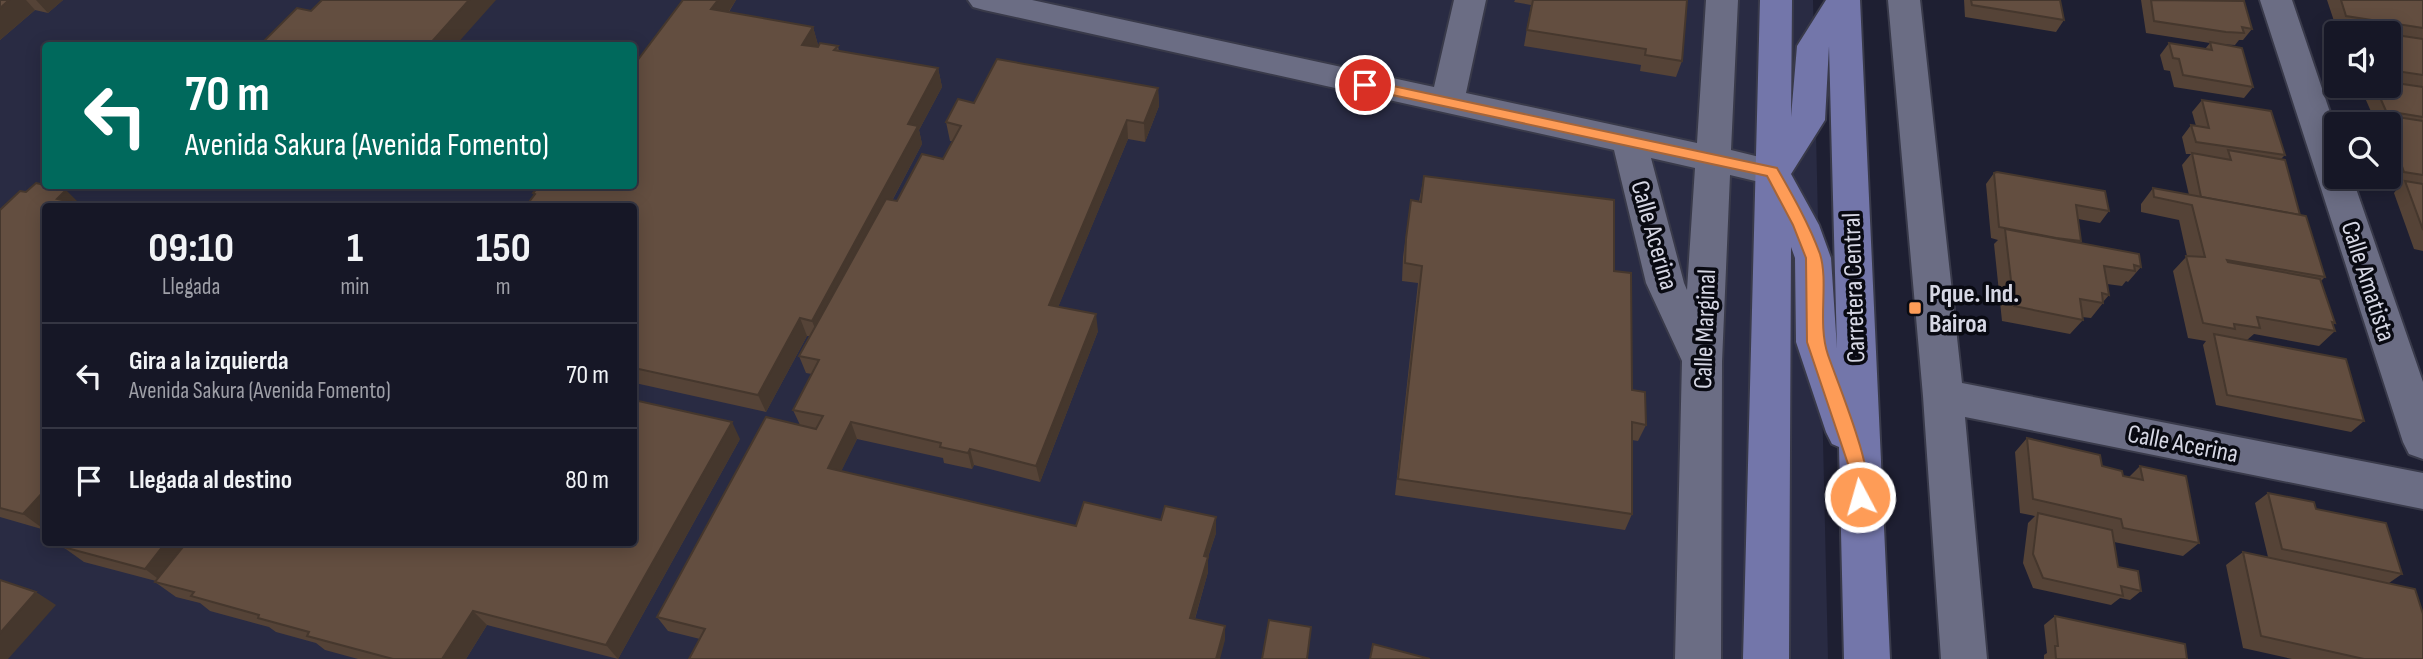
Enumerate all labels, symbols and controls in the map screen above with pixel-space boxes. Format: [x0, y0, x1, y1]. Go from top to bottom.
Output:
map controls [2324, 21, 2401, 189]
button: sound [2324, 21, 2401, 98]
pin [1335, 55, 1395, 115]
text: 70 m [185, 66, 270, 125]
icon: arrive [1346, 66, 1384, 104]
icon: left [70, 70, 161, 161]
button: search [2324, 112, 2401, 189]
text: Avenida Sakura (Avenida Fomento) [185, 126, 549, 165]
street label: Calle Acerina [1623, 177, 1684, 294]
street label: Carretera Central [1836, 212, 1873, 364]
street label: Calle Amatista [2334, 217, 2402, 346]
text: 09:10 [148, 223, 234, 274]
text: 1 [347, 223, 363, 274]
text: 150 [476, 223, 531, 274]
street label: Calle Marginal [1688, 269, 1723, 389]
text: Llegada [162, 273, 220, 301]
text: min [340, 273, 369, 301]
text: m [496, 273, 511, 301]
place label: Pque. Ind. Bairoa [1929, 279, 2019, 340]
marker: Pque. Ind. Bairoa [1907, 300, 1923, 316]
text: Gira a la izquierda [129, 346, 289, 377]
icon: left [70, 357, 108, 395]
text: 70 m [566, 360, 609, 391]
text: Avenida Sakura (Avenida Fomento) [129, 377, 391, 405]
street label: Calle Acerina [2125, 419, 2241, 470]
position arrow [1823, 460, 1897, 534]
icon: arrive [70, 462, 108, 500]
text: Llegada al destino [129, 465, 292, 496]
text: 80 m [565, 465, 609, 496]

